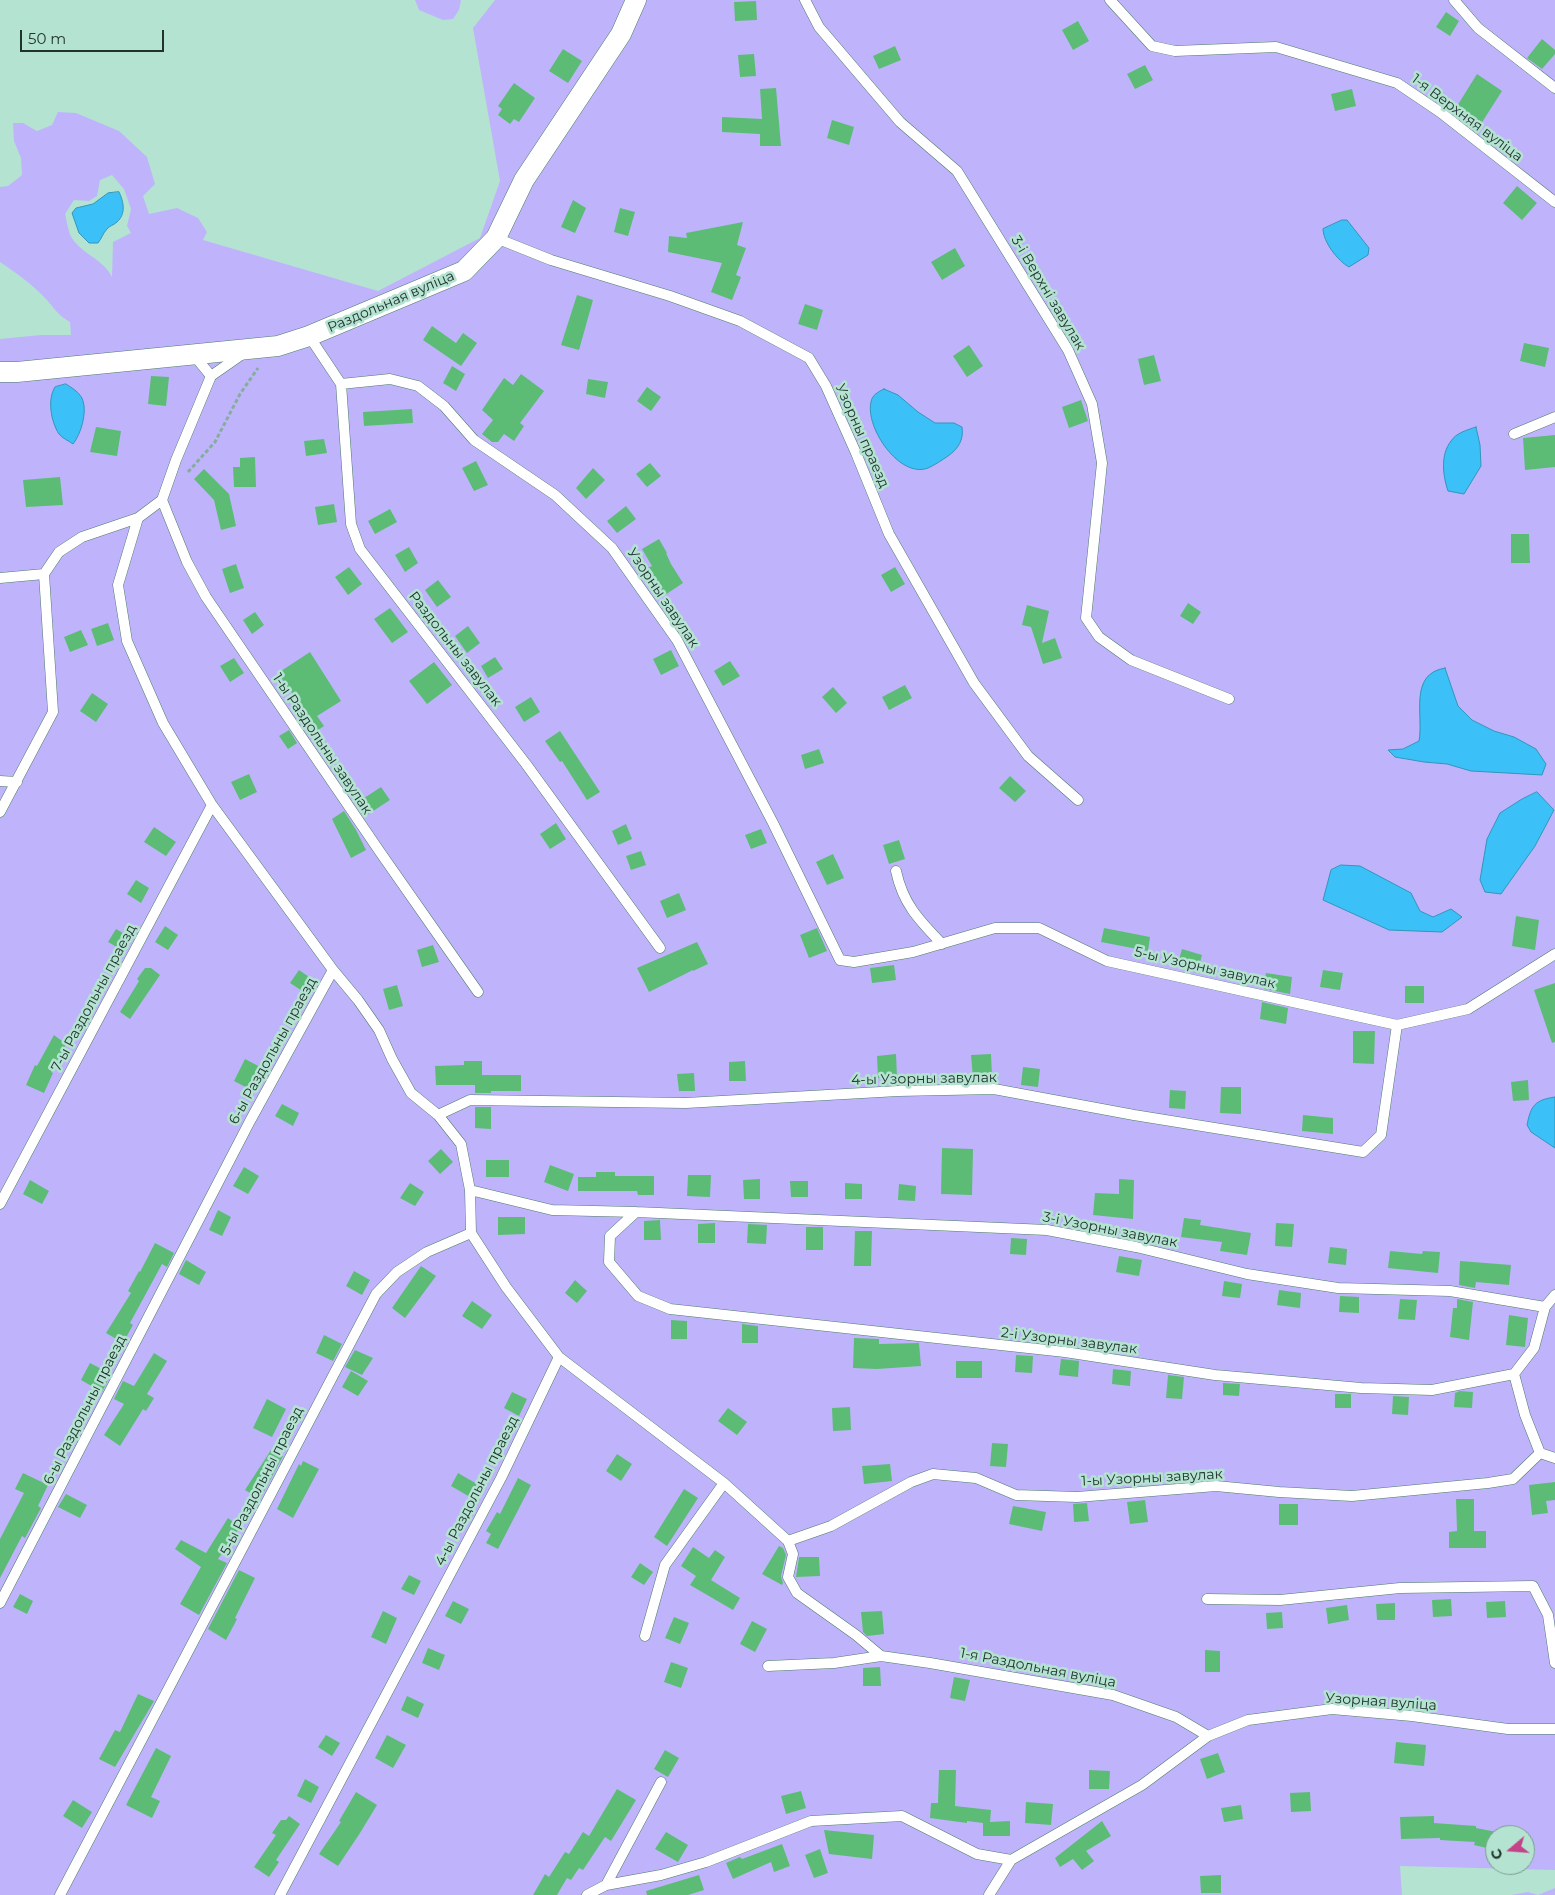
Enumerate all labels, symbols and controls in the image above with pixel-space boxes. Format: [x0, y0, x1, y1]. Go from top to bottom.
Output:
scale bar [22, 20, 166, 52]
text: 50 m [28, 29, 66, 48]
street label: 1-я Верхняя вуліца [1408, 71, 1526, 165]
street label: 3-і Верхні завулак [1007, 233, 1089, 353]
street label: Раздольная вуліца [325, 268, 457, 336]
street label: Узорны праезд [832, 381, 892, 491]
street label: Узорны завулак [623, 545, 703, 651]
street label: Раздольны завулак [405, 588, 505, 710]
street label: 1-ы Раздольны завулак [269, 670, 375, 818]
street label: 7-ы Раздольны праезд [48, 922, 140, 1074]
street label: 5-ы Узорны завулак [1133, 944, 1277, 992]
street label: 6-ы Раздольны праезд [226, 975, 320, 1127]
street label: 4-ы Узорны завулак [851, 1069, 997, 1089]
street label: 3-і Узорны завулак [1041, 1209, 1179, 1251]
street label: 2-і Узорны завулак [1000, 1324, 1138, 1358]
street label: 6-ы Раздольны праезд [40, 1333, 130, 1487]
street label: 5-ы Раздольны праезд [217, 1404, 307, 1558]
street label: 4-ы Раздольны праезд [432, 1413, 522, 1569]
street label: 1-ы Узорны завулак [1081, 1466, 1223, 1490]
street label: 1-я Раздольная вуліца [959, 1645, 1117, 1691]
street label: Узорная вуліца [1325, 1690, 1437, 1714]
north arrow [1485, 1825, 1535, 1875]
text: С [1487, 1847, 1507, 1862]

